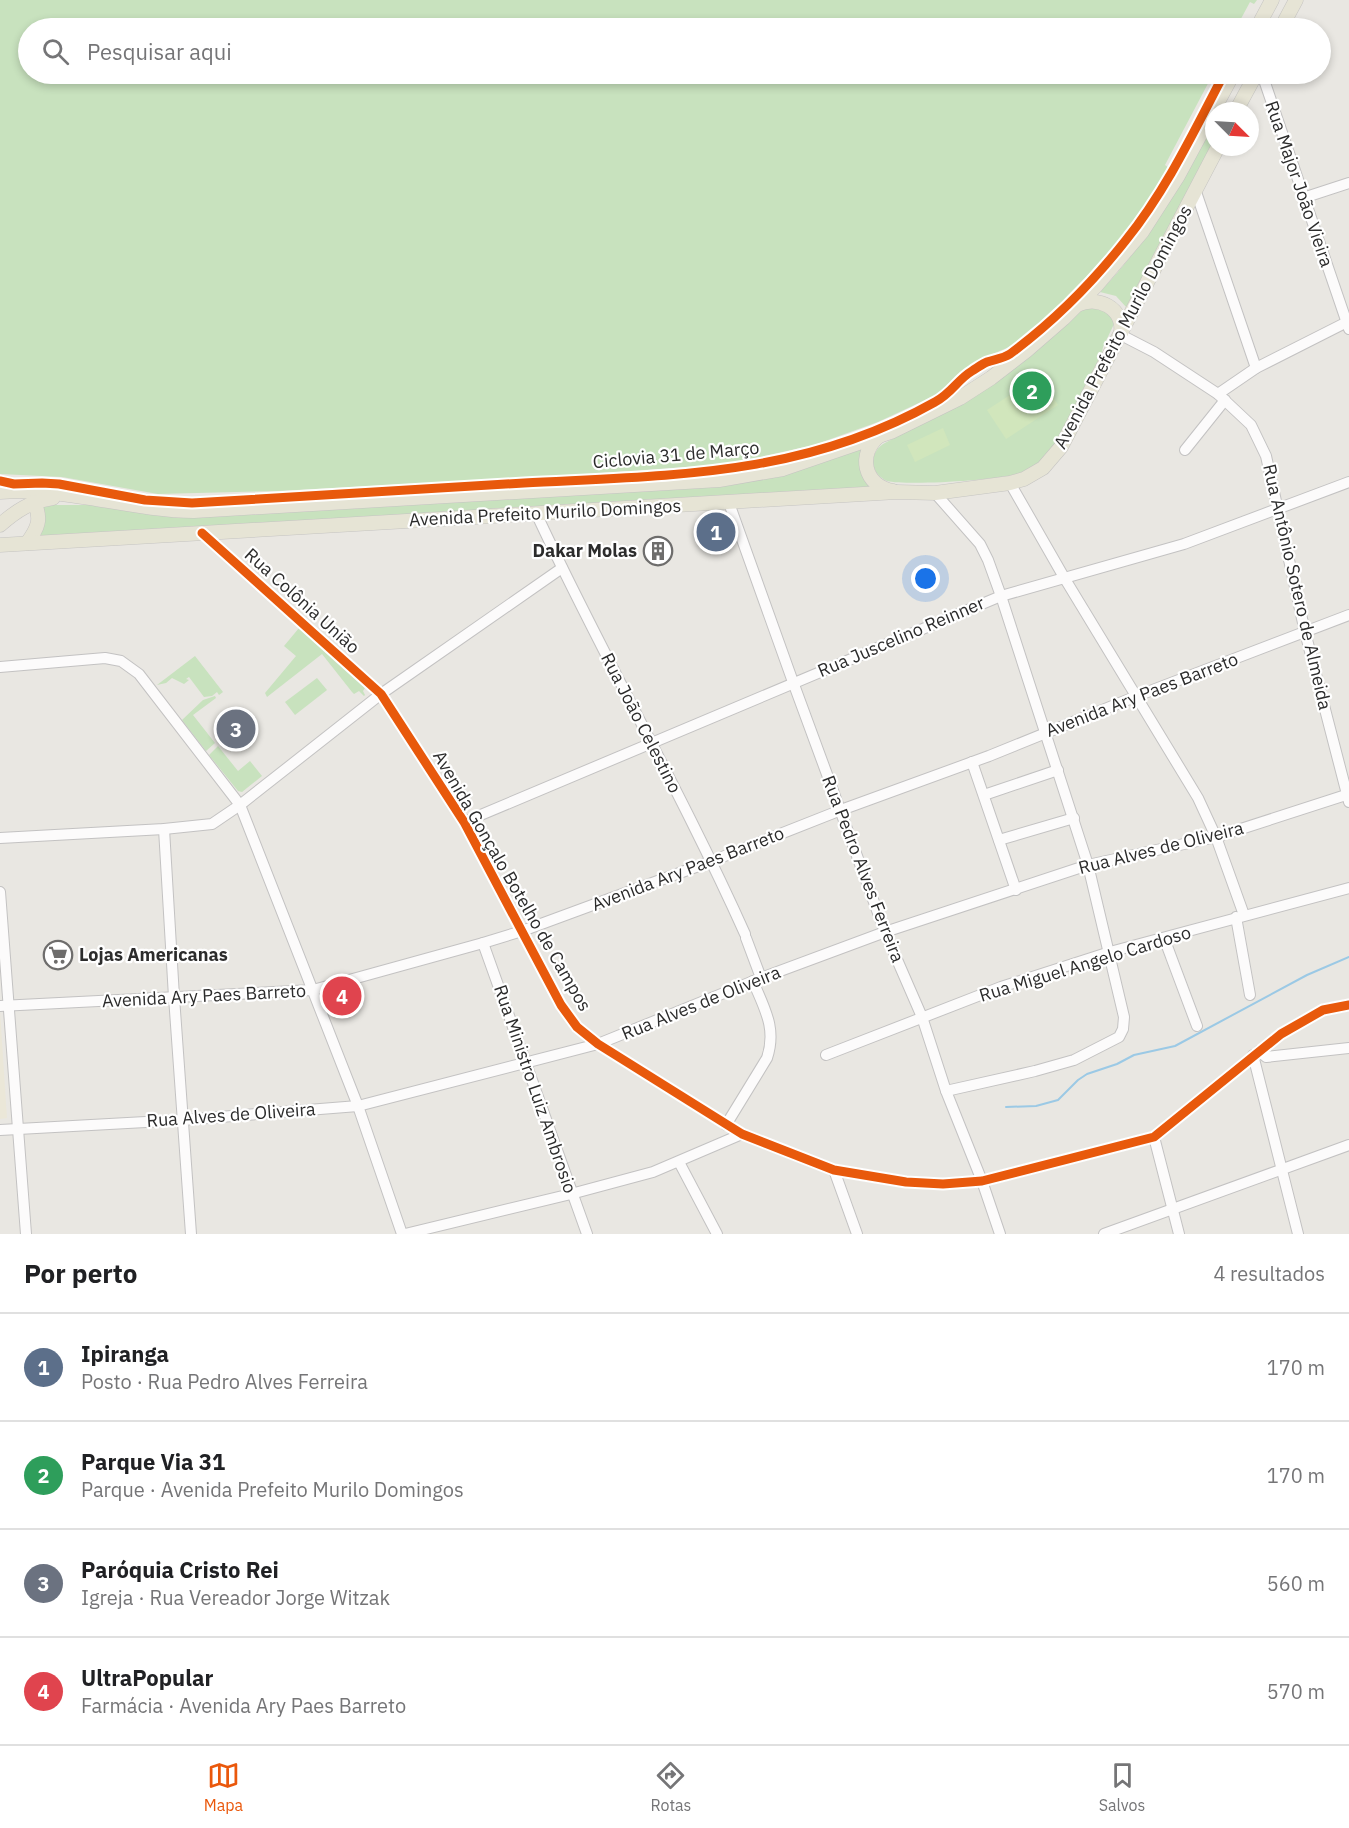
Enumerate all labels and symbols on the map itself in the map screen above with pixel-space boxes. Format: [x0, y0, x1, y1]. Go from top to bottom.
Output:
street label: Rua Major João Vieira [1260, 98, 1339, 270]
north arrow [1205, 102, 1259, 156]
street label: Avenida Prefeito Murilo Domingos [1048, 201, 1197, 453]
pin: 2 [1012, 368, 1052, 414]
street label: Ciclovia 31 de Março [592, 436, 760, 473]
street label: Rua Antônio Sotero de Almeida [1258, 462, 1337, 712]
street label: Avenida Prefeito Murilo Domingos [408, 494, 682, 531]
pin: 1 [696, 510, 736, 554]
building icon: Dakar Molas [642, 535, 674, 567]
place label: Dakar Molas [532, 539, 637, 562]
street label: Rua Colônia União [240, 543, 365, 658]
your location [911, 564, 940, 593]
street label: Rua Juscelino Reinner [814, 591, 988, 682]
street label: Avenida Ary Paes Barreto [1042, 647, 1241, 742]
street label: Rua João Celestino [596, 649, 687, 797]
pin: 3 [216, 706, 256, 752]
street label: Avenida Gonçalo Botelho de Campos [428, 746, 597, 1015]
street label: Rua Pedro Alves Ferreira [817, 772, 910, 966]
street label: Rua Alves de Oliveira [1076, 816, 1246, 879]
street label: Avenida Ary Paes Barreto [588, 821, 787, 916]
street label: Rua Miguel Angelo Cardoso [976, 920, 1194, 1007]
supermarket icon: Lojas Americanas [42, 939, 74, 971]
place label: Lojas Americanas [79, 943, 228, 966]
street label: Rua Alves de Oliveira [618, 960, 784, 1045]
pin: 4 [322, 974, 362, 1018]
street label: Avenida Ary Paes Barreto [101, 979, 307, 1012]
street label: Rua Ministro Luiz Ambrosio [489, 982, 582, 1196]
street label: Rua Alves de Oliveira [146, 1097, 317, 1132]

